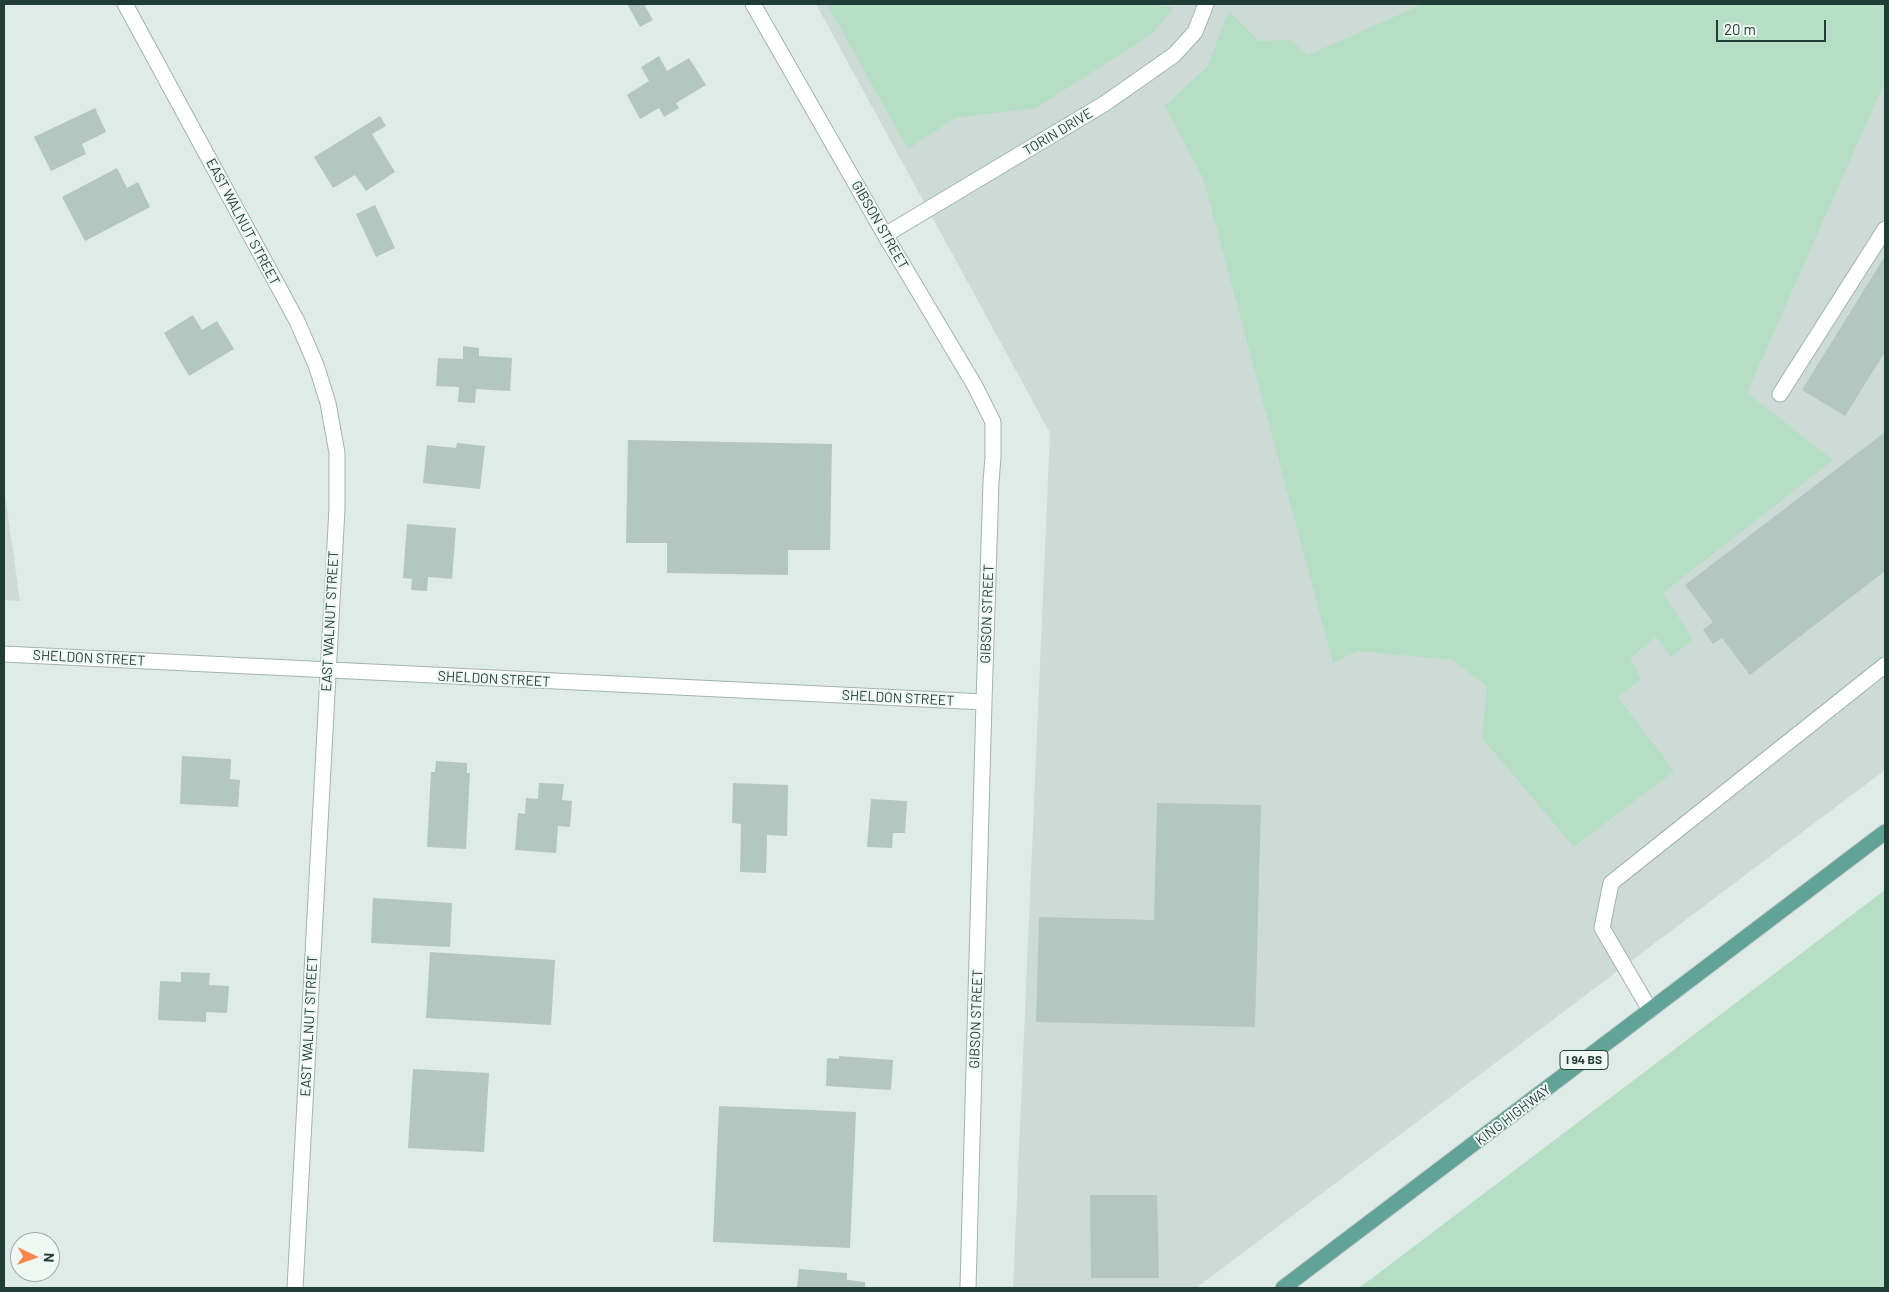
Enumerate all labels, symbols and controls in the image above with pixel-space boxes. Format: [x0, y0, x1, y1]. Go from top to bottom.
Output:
scale bar [1719, 10, 1829, 42]
text: 20 m [1724, 20, 1756, 38]
street label: TORIN DRIVE [1020, 105, 1096, 159]
street label: EAST WALNUT STREET [202, 156, 284, 288]
street label: GIBSON STREET [848, 178, 912, 272]
street label: EAST WALNUT STREET [318, 550, 342, 692]
street label: GIBSON STREET [977, 564, 997, 664]
street label: SHELDON STREET [32, 647, 146, 669]
street label: SHELDON STREET [437, 668, 551, 690]
street label: SHELDON STREET [841, 687, 955, 709]
street label: EAST WALNUT STREET [297, 955, 321, 1097]
street label: GIBSON STREET [966, 969, 986, 1069]
road number: I 94 BS [1560, 1050, 1608, 1070]
street label: KING HIGHWAY [1472, 1081, 1554, 1149]
north arrow [10, 1232, 60, 1282]
text: N [41, 1253, 58, 1263]

